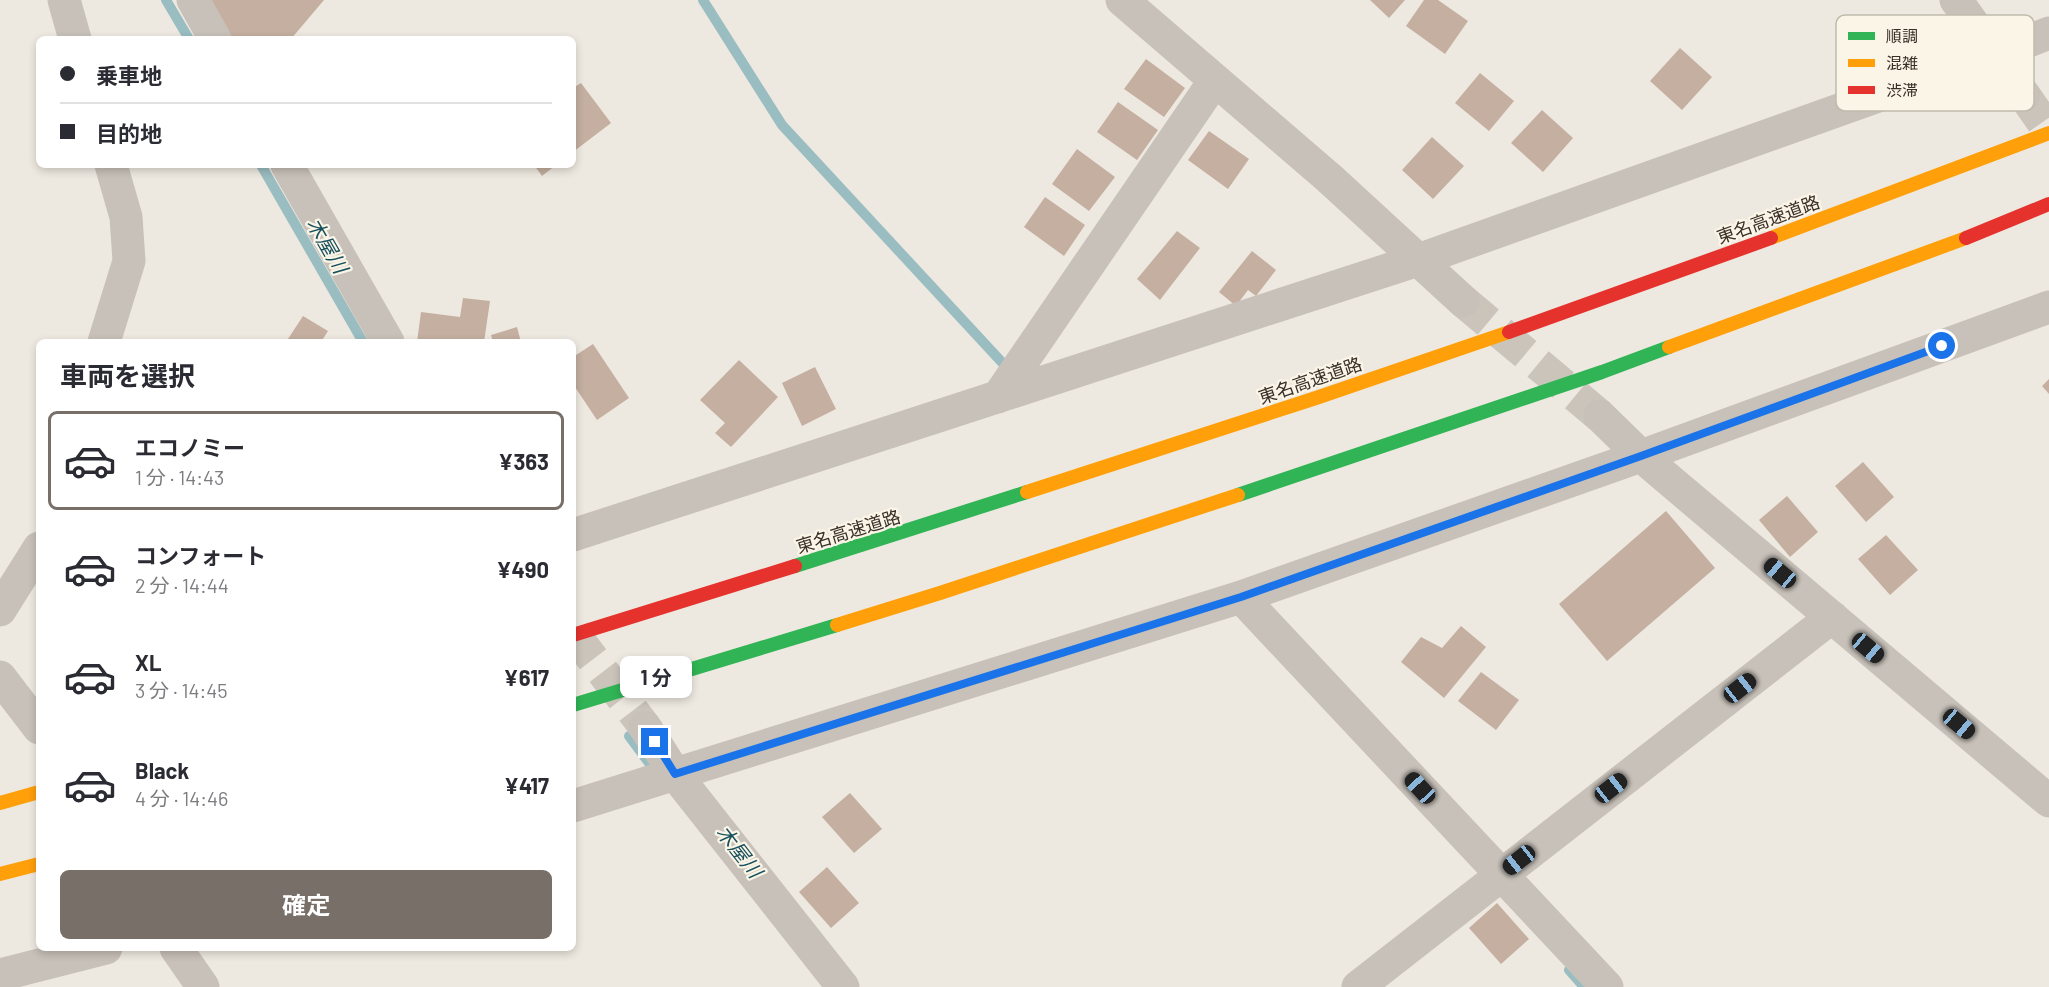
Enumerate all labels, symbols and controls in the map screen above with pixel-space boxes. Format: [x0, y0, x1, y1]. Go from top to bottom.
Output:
legend [1836, 15, 2034, 111]
text: 順調 [1886, 26, 1918, 45]
text: 混雑 [1886, 53, 1918, 72]
text: 乗車地 [96, 62, 162, 88]
text: 渋滞 [1886, 80, 1918, 99]
text: 目的地 [96, 120, 162, 146]
street label: 東名高速道路 [1713, 190, 1823, 248]
water label: 木屋川 [303, 213, 354, 279]
route start [1928, 332, 1955, 359]
street label: 東名高速道路 [1255, 352, 1365, 408]
text: 車両を選択 [60, 359, 195, 391]
icon: car [63, 434, 117, 488]
text: エコノミー [135, 434, 245, 460]
text: ¥363 [498, 448, 549, 474]
text: 1 分 · 14:43 [135, 465, 224, 489]
street label: 東名高速道路 [793, 505, 903, 557]
icon: car [63, 542, 117, 596]
text: コンフォート [135, 542, 266, 568]
car [1760, 555, 1800, 591]
text: ¥490 [496, 556, 549, 582]
text: 2 分 · 14:44 [135, 573, 229, 597]
car [1848, 630, 1888, 666]
text: XL [135, 649, 161, 675]
icon: car [63, 650, 117, 704]
callout: 1 分 [619, 655, 691, 697]
text: ¥617 [504, 664, 549, 690]
text: 1 分 [640, 665, 672, 689]
car [1720, 670, 1760, 706]
text: 3 分 · 14:45 [135, 678, 228, 702]
car [1939, 706, 1979, 742]
route end [641, 728, 668, 755]
text: Black [135, 757, 189, 783]
icon: car [63, 758, 117, 812]
car [1401, 769, 1439, 807]
car [1591, 770, 1631, 806]
text: ¥417 [504, 772, 549, 798]
text: 4 分 · 14:46 [135, 786, 228, 810]
water label: 木屋川 [712, 820, 769, 884]
car [1499, 842, 1539, 878]
button: 確定 [60, 870, 552, 939]

